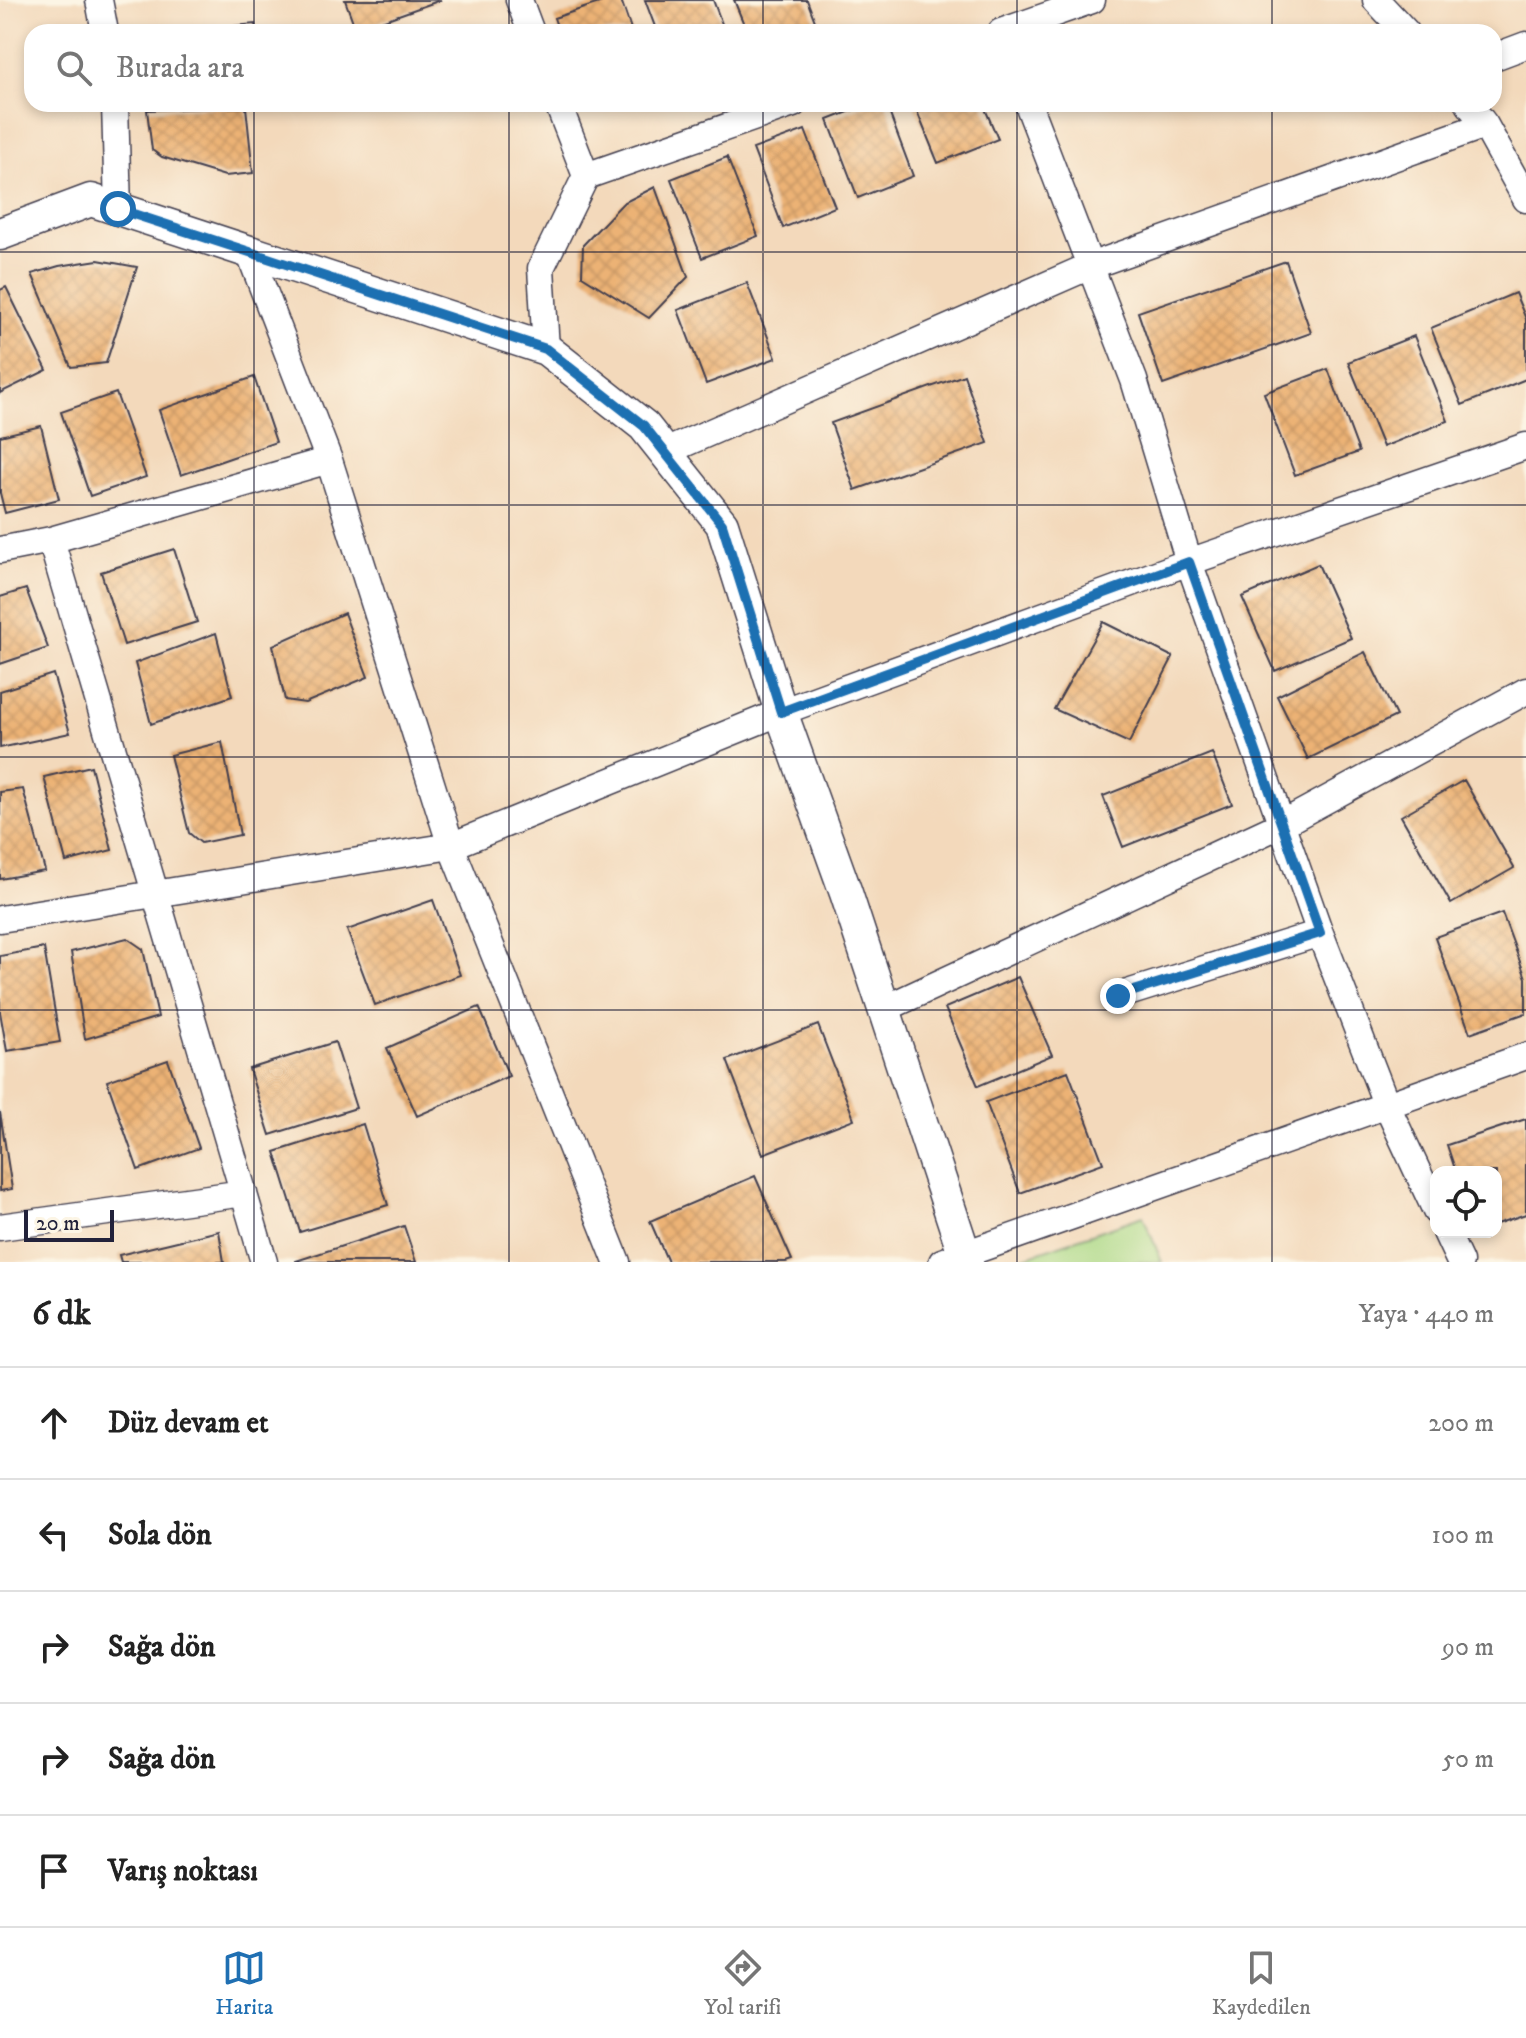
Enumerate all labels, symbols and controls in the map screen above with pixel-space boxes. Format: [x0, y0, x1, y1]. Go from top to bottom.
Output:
search box [24, 24, 1502, 112]
icon: search [52, 46, 96, 90]
text: Burada ara [116, 50, 244, 87]
route start [100, 191, 136, 227]
route end [1100, 978, 1136, 1014]
map controls [1430, 1166, 1502, 1238]
button: locate [1430, 1166, 1502, 1238]
scale bar [24, 1206, 114, 1242]
text: 20 m [36, 1210, 80, 1237]
text: 6 dk [32, 1293, 91, 1335]
text: Yaya · 440 m [1359, 1298, 1494, 1331]
icon: ahead [32, 1401, 76, 1445]
text: Düz devam et [108, 1405, 269, 1442]
text: 200 m [1428, 1407, 1494, 1440]
icon: left [32, 1513, 76, 1557]
text: Sola dön [108, 1517, 212, 1554]
text: 100 m [1431, 1519, 1494, 1552]
icon: right [32, 1625, 76, 1669]
text: Sağa dön [108, 1629, 216, 1666]
text: 90 m [1442, 1631, 1494, 1664]
icon: right [32, 1737, 76, 1781]
text: Sağa dön [108, 1741, 216, 1778]
text: 50 m [1442, 1743, 1494, 1776]
icon: arrive [32, 1849, 76, 1893]
text: Varış noktası [108, 1853, 258, 1890]
tab: Harita [215, 1946, 273, 2021]
tab: Yol tarifi [704, 1946, 781, 2021]
tab: Kaydedilen [1212, 1946, 1311, 2021]

